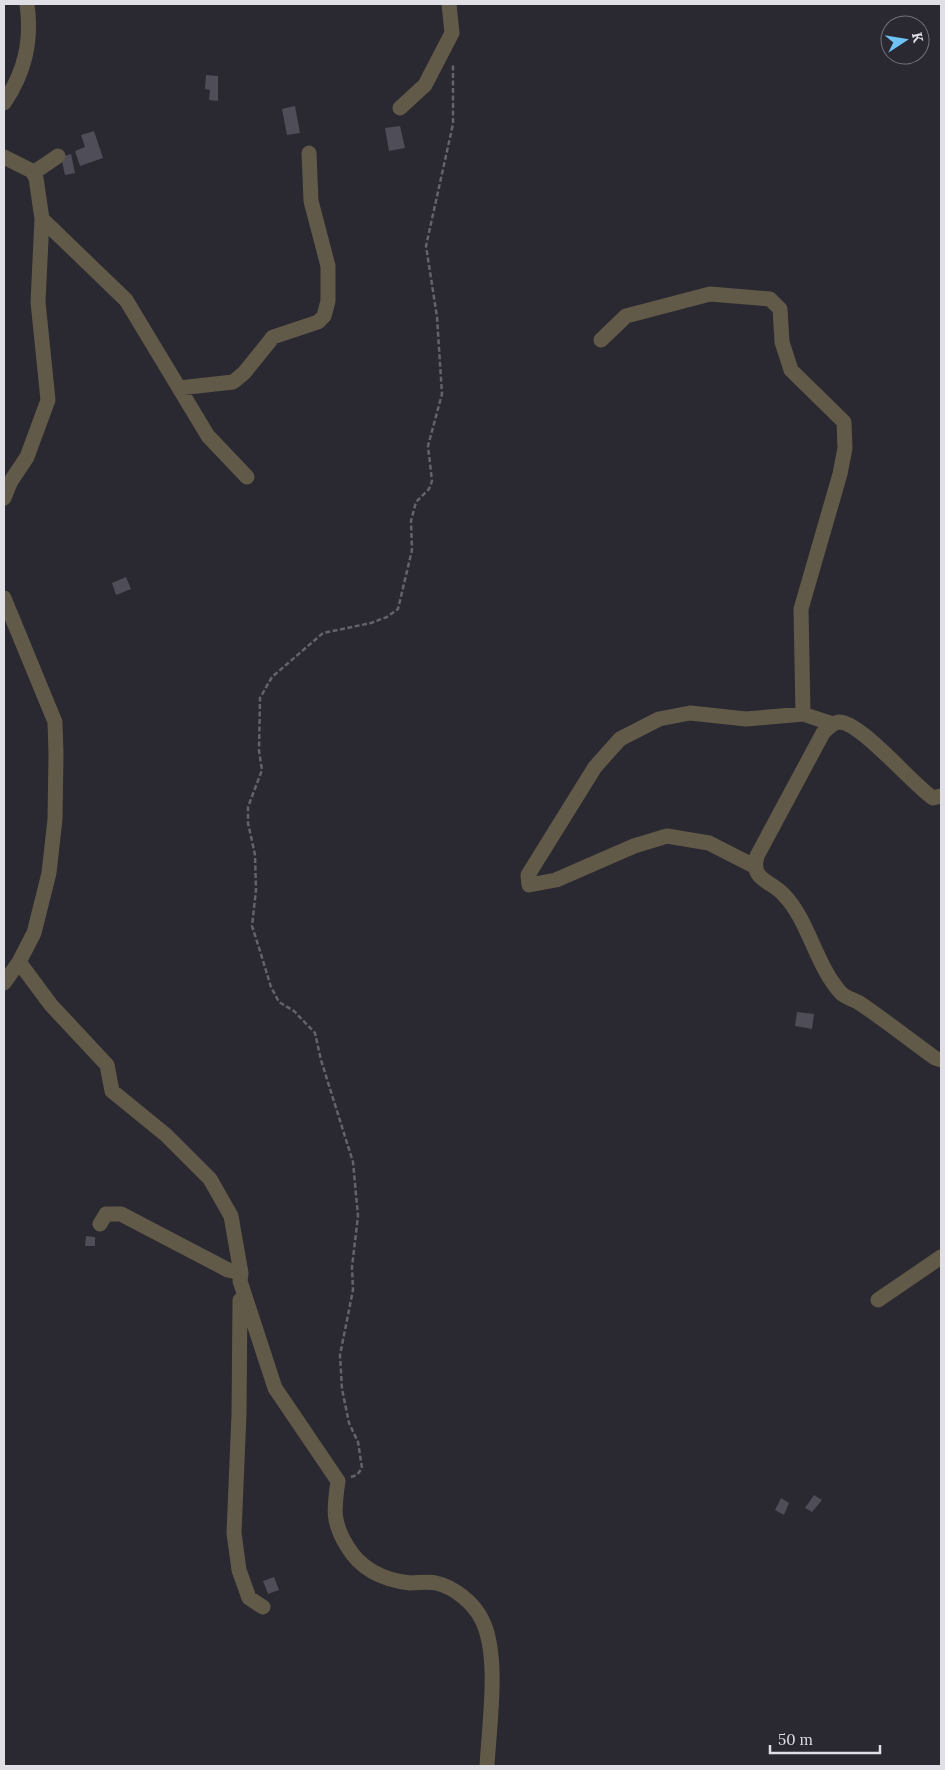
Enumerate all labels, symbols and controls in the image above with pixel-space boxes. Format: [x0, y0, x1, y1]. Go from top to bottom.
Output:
north arrow [880, 15, 930, 65]
text: K [908, 31, 928, 44]
scale bar [770, 1722, 880, 1754]
text: 50 m [778, 1730, 813, 1749]

